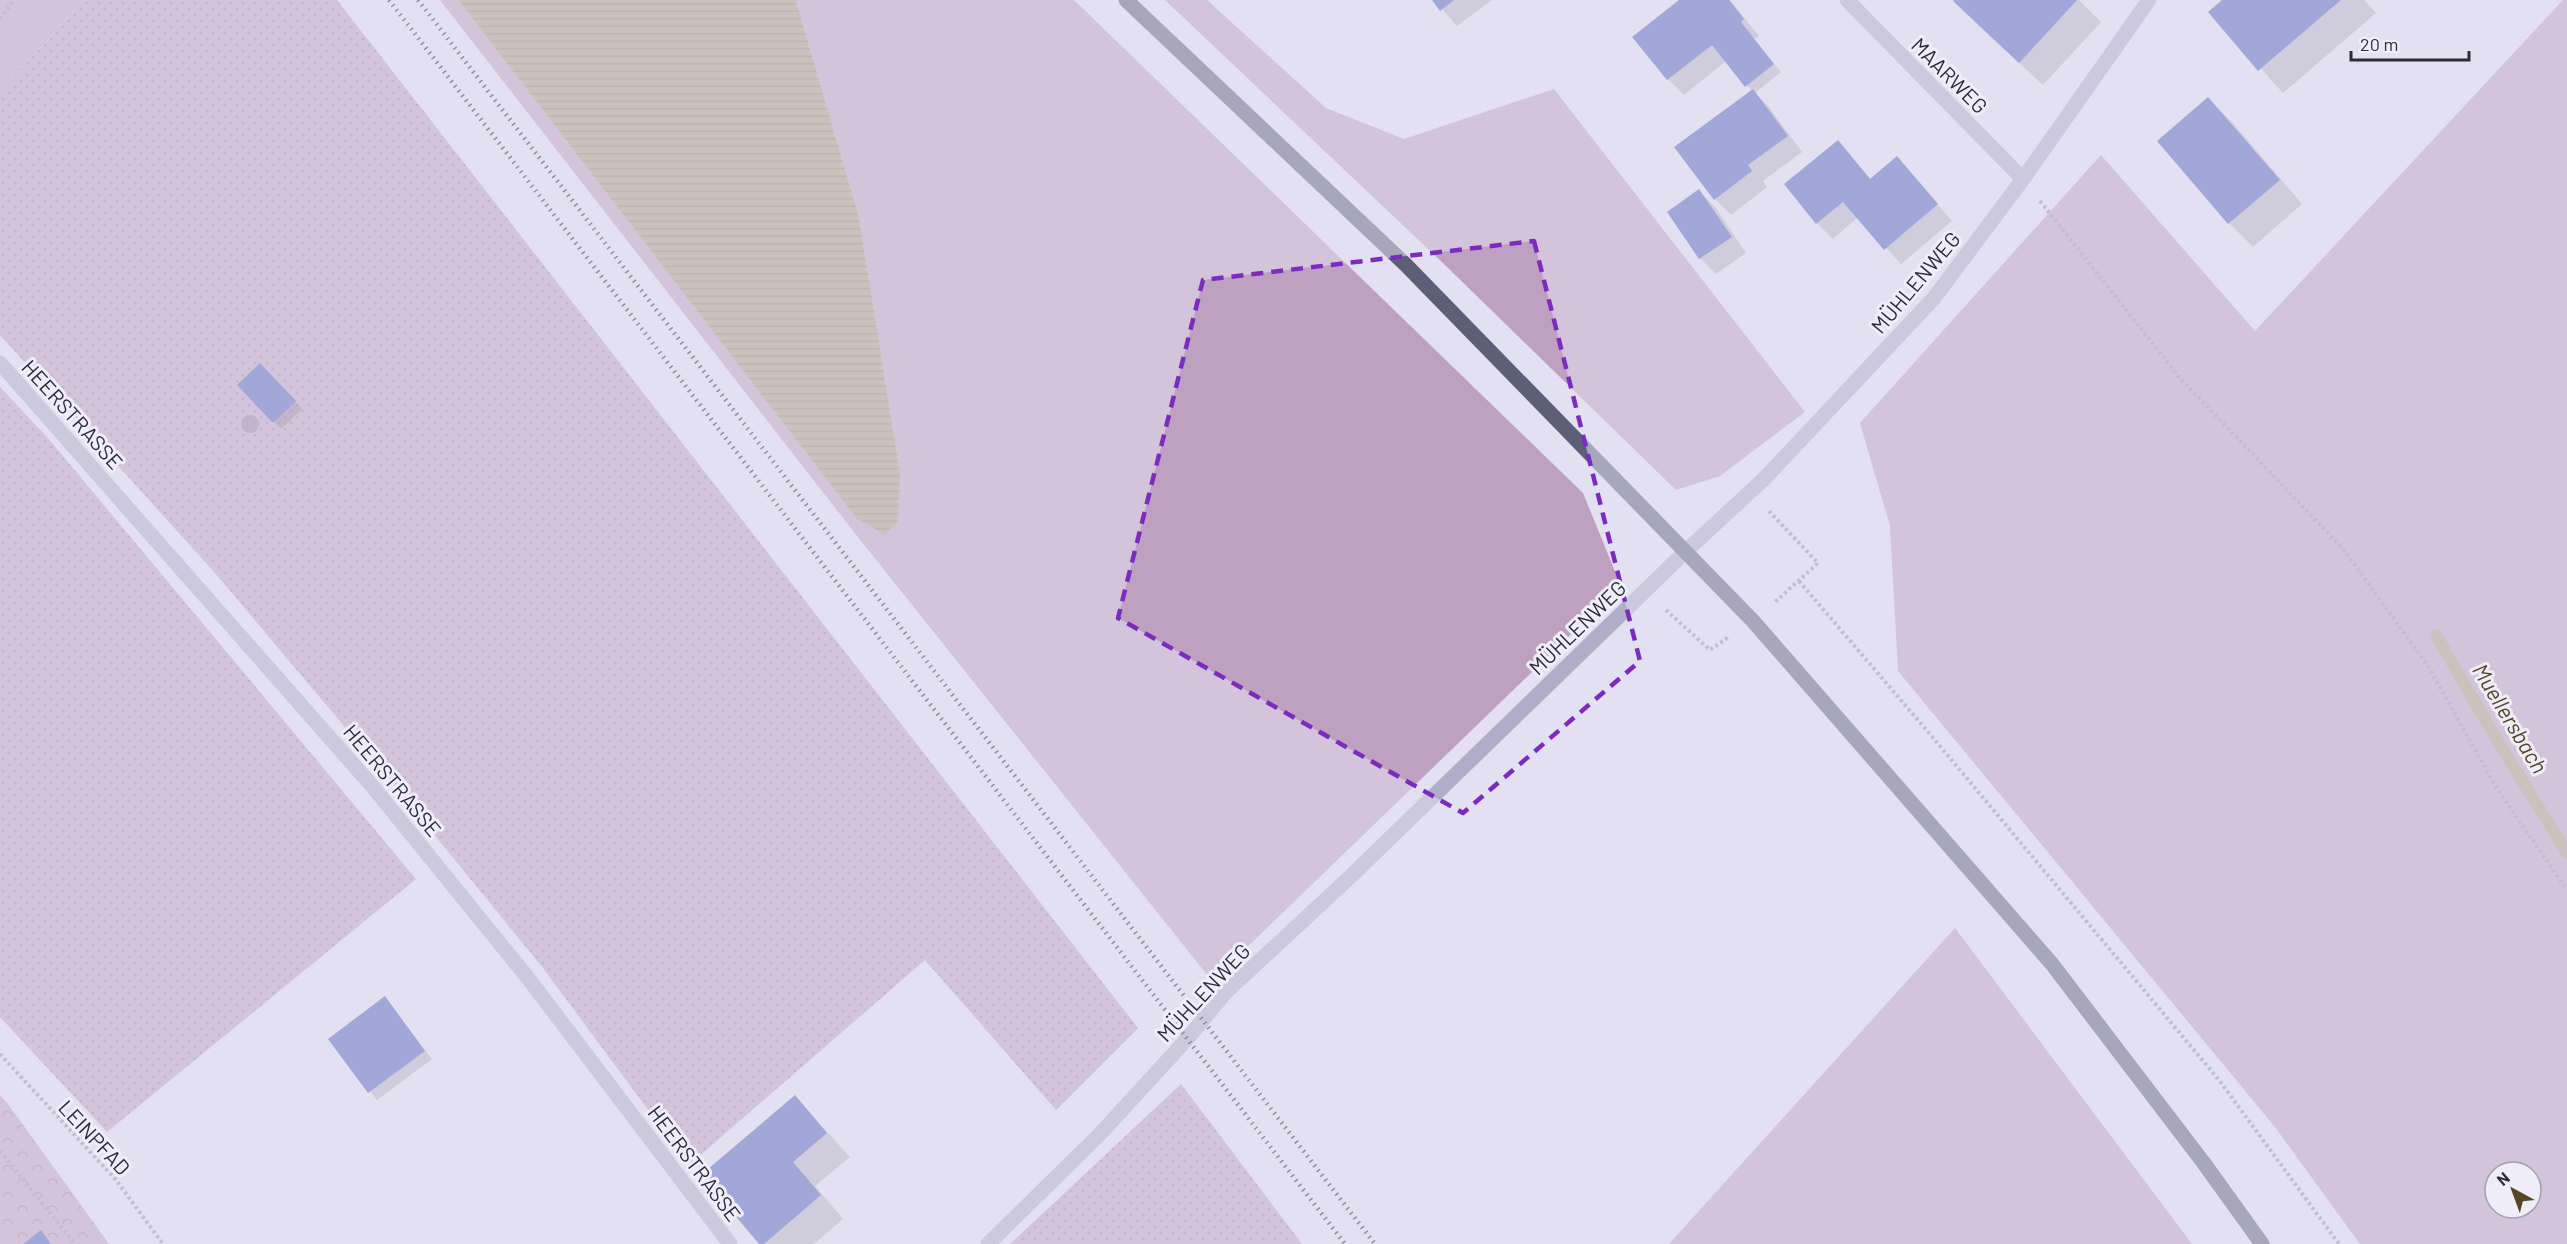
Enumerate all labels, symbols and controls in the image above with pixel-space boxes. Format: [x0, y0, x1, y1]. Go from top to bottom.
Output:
scale bar [2351, 24, 2470, 62]
street label: MAARWEG [1907, 32, 1993, 118]
text: 20 m [2360, 33, 2398, 55]
street label: MÜHLENWEG [1865, 226, 1965, 338]
street label: HEERSTRASSE [17, 354, 129, 474]
street label: MÜHLENWEG [1523, 575, 1631, 679]
water label: Muellersbach [2468, 659, 2554, 777]
street label: HEERSTRASSE [339, 719, 447, 841]
street label: MÜHLENWEG [1151, 938, 1255, 1046]
street label: LEINPFAD [54, 1094, 136, 1180]
street label: HEERSTRASSE [643, 1100, 747, 1226]
north arrow [2483, 1160, 2543, 1220]
text: N [2493, 1168, 2513, 1189]

